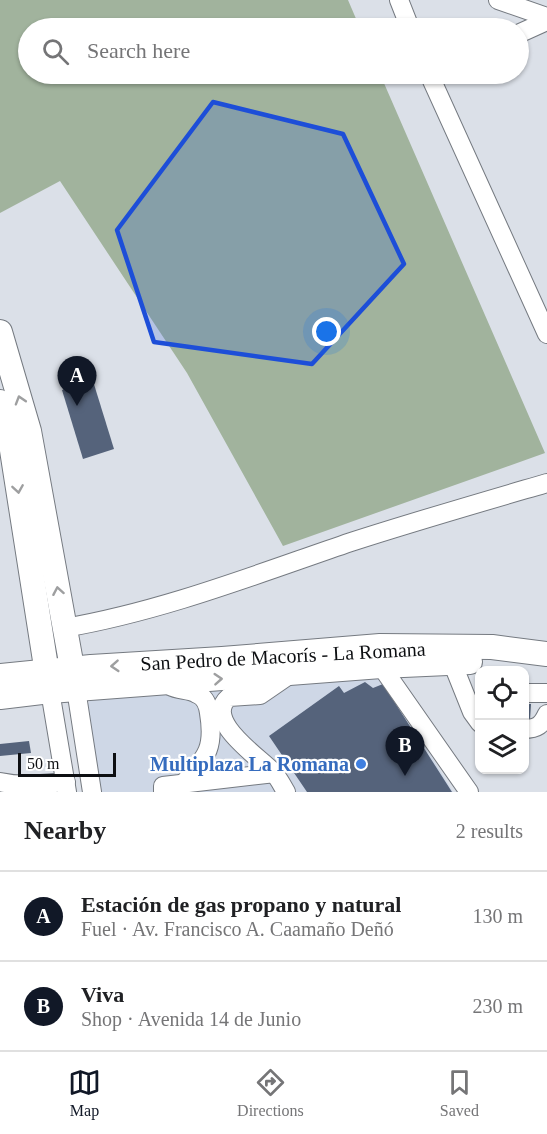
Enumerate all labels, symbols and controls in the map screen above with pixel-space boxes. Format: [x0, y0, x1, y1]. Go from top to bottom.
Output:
search box [18, 18, 529, 84]
icon: search [39, 35, 72, 68]
text: Search here [87, 38, 190, 63]
your location [312, 317, 341, 346]
pin: A [58, 356, 97, 406]
one-way arrow [15, 395, 27, 406]
one-way arrow [11, 485, 23, 494]
one-way arrow [52, 587, 65, 597]
street label: San Pedro de Macorís - La Romana [140, 638, 426, 674]
one-way arrow [110, 659, 119, 672]
map controls [475, 666, 529, 774]
button: locate [475, 666, 529, 720]
one-way arrow [213, 673, 222, 686]
button: layers [475, 720, 529, 774]
pin: B [386, 726, 424, 776]
scale bar [18, 750, 116, 778]
place label: Multiplaza La Romana [150, 753, 349, 776]
text: 50 m [27, 755, 59, 772]
marker: Multiplaza La Romana [354, 757, 368, 771]
text: Nearby [24, 816, 106, 845]
text: 2 results [456, 820, 523, 842]
text: Estación de gas propano y natural [81, 892, 401, 917]
text: A [36, 905, 51, 927]
text: 130 m [472, 905, 523, 927]
text: Fuel · Av. Francisco A. Caamaño Deñó [81, 918, 394, 940]
text: Viva [81, 982, 124, 1007]
text: B [37, 995, 50, 1017]
text: 230 m [472, 995, 523, 1017]
text: Shop · Avenida 14 de Junio [81, 1008, 301, 1030]
tab: Map [68, 1066, 101, 1120]
tab: Directions [237, 1066, 304, 1120]
tab: Saved [440, 1066, 479, 1120]

